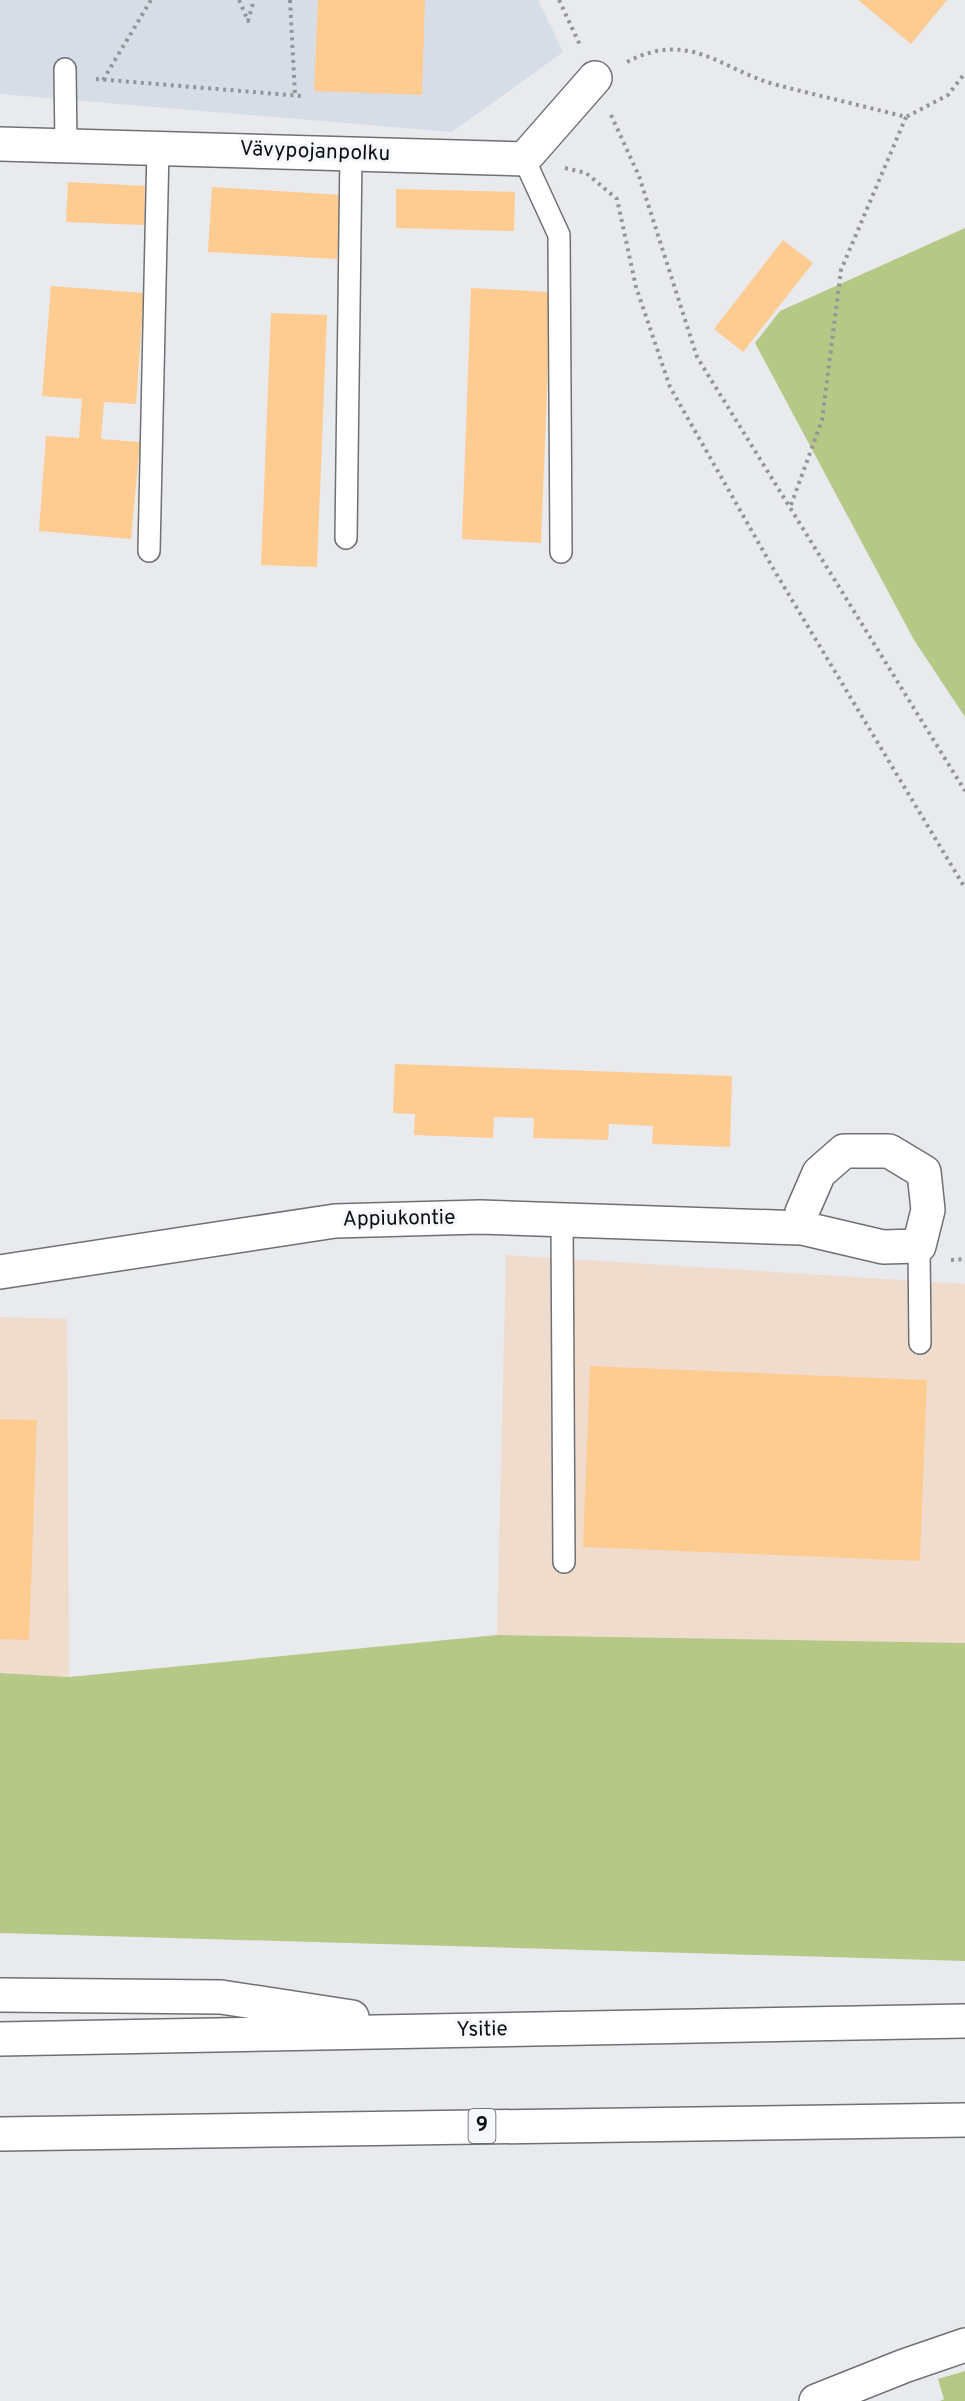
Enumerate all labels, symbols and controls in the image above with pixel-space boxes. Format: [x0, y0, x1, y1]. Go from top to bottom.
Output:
street label: Vävypojanpolku [239, 136, 391, 168]
street label: Appiukontie [342, 1205, 456, 1233]
street label: Ysitie [456, 2016, 508, 2044]
road number: 9 [468, 2109, 496, 2143]

